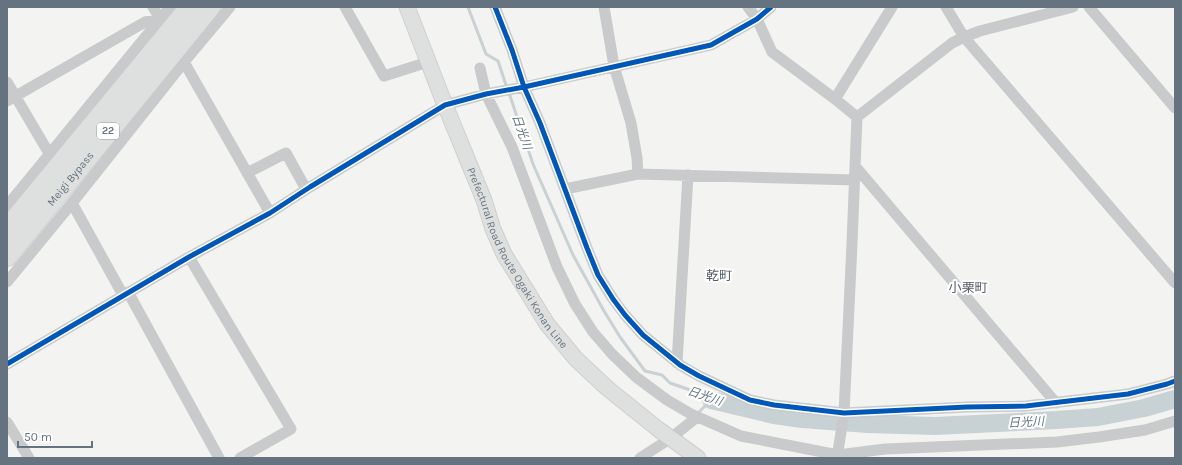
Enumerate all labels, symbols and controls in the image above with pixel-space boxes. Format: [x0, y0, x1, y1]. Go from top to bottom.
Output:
water label: 日光川 [510, 113, 535, 153]
road number: 22 [97, 123, 119, 139]
street label: Meigi Bypass [44, 148, 96, 208]
street label: Prefectural Road Route Ogaki Konan Line [465, 165, 571, 351]
district label: 乾町 [706, 268, 732, 283]
district label: 小栗町 [948, 280, 988, 295]
water label: 日光川 [686, 384, 726, 409]
water label: 日光川 [1008, 414, 1046, 430]
scale bar [18, 423, 92, 449]
text: 50 m [24, 430, 52, 444]

